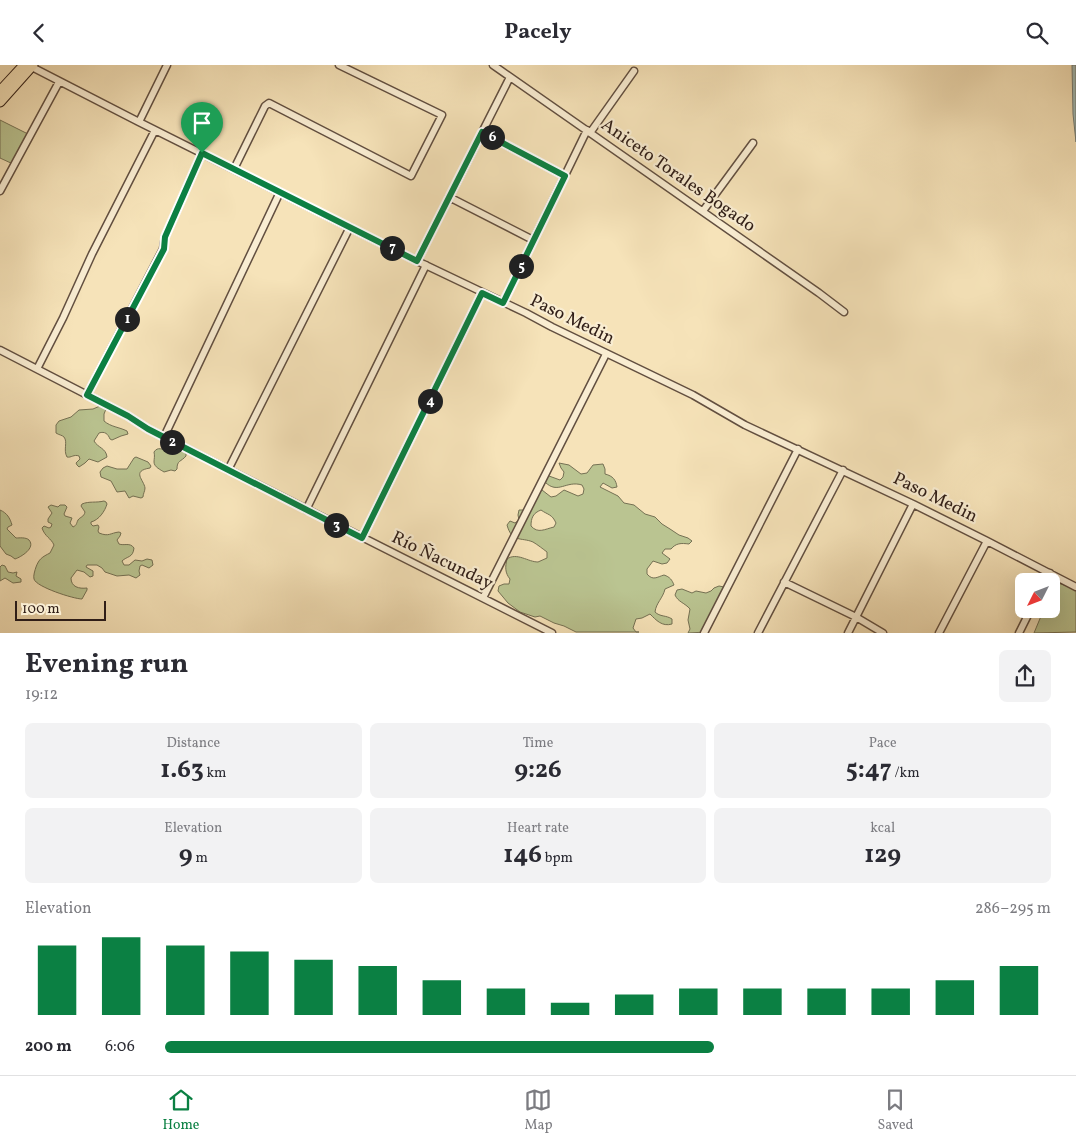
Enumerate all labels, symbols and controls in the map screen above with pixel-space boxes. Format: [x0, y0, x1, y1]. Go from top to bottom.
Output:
text: Pacely [504, 17, 572, 48]
icon: back [25, 19, 53, 47]
icon: search [1023, 19, 1051, 47]
pin [181, 102, 223, 153]
icon: arrive [188, 109, 216, 137]
street label: Aniceto Torales Bogado [596, 113, 760, 239]
pin: 6 [480, 125, 504, 149]
text: 6 [489, 128, 496, 147]
pin: 7 [380, 235, 404, 261]
text: 7 [389, 239, 396, 258]
pin: 5 [508, 253, 534, 279]
text: 5 [518, 257, 525, 276]
street label: Paso Medin [525, 289, 619, 351]
pin: 1 [114, 307, 140, 331]
text: 1 [125, 310, 130, 329]
pin: 4 [418, 389, 442, 413]
text: 4 [426, 392, 435, 411]
pin: 2 [160, 429, 184, 455]
text: 2 [169, 433, 176, 452]
street label: Paso Medin [888, 467, 982, 529]
pin: 3 [324, 513, 348, 537]
text: 3 [333, 516, 340, 535]
street label: Río Ñacunday [387, 526, 497, 597]
north arrow [1015, 573, 1060, 617]
map controls [1015, 573, 1060, 618]
scale bar [15, 597, 106, 621]
text: 100 m [22, 600, 60, 619]
text: Evening run [25, 645, 189, 684]
button: share [999, 650, 1051, 702]
text: 19:12 [25, 684, 58, 706]
text: Distance [167, 734, 220, 753]
text: Time [523, 734, 553, 753]
text: Pace [869, 734, 897, 753]
text: 1.63 [160, 753, 204, 788]
text: 9:26 [514, 753, 562, 788]
text: 5:47 [846, 753, 892, 788]
text: km [204, 764, 226, 783]
text: /km [892, 764, 920, 783]
text: Elevation [164, 819, 222, 838]
text: Heart rate [507, 819, 569, 838]
text: kcal [870, 819, 895, 838]
text: 9 [179, 838, 193, 873]
text: 146 [503, 838, 542, 873]
text: 129 [864, 838, 901, 873]
text: m [193, 849, 208, 868]
text: bpm [542, 849, 573, 868]
text: Elevation [25, 898, 92, 920]
text: 286–295 m [975, 898, 1051, 920]
text: 200 m [25, 1036, 72, 1058]
text: 6:06 [105, 1036, 135, 1058]
tab: Home [162, 1086, 200, 1135]
tab: Map [524, 1086, 552, 1135]
tab: Saved [877, 1086, 914, 1135]

